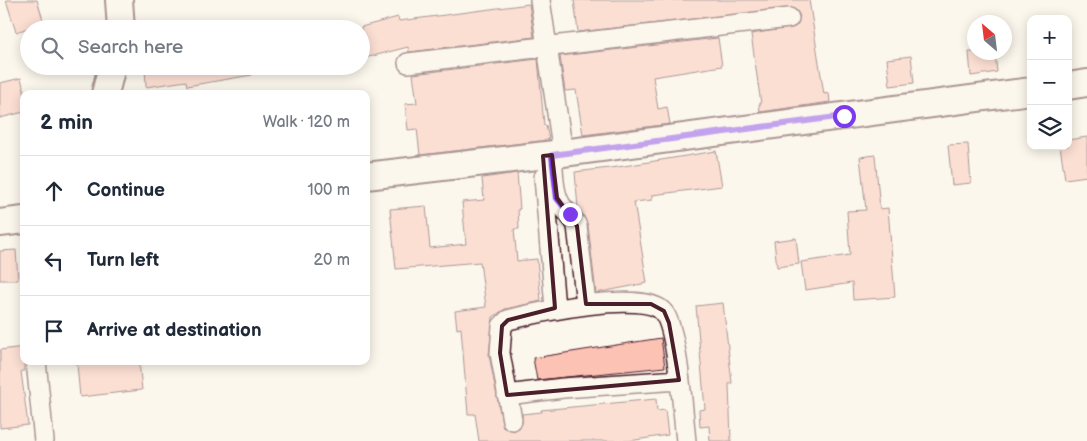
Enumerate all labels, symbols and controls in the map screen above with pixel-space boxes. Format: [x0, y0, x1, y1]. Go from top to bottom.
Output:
north arrow [967, 15, 1012, 60]
map controls [1027, 15, 1072, 150]
button: + [1027, 15, 1072, 60]
search box [20, 20, 370, 75]
icon: search [38, 34, 66, 62]
text: Search here [78, 36, 183, 59]
button: − [1027, 60, 1072, 105]
route start [833, 105, 856, 128]
button: layers [1027, 105, 1072, 150]
text: 2 min [40, 110, 93, 135]
text: Walk · 120 m [263, 113, 350, 132]
icon: ahead [40, 177, 68, 205]
text: Continue [87, 179, 165, 202]
text: 100 m [307, 181, 350, 200]
route end [559, 203, 582, 226]
icon: left [40, 247, 68, 275]
text: Turn left [87, 249, 159, 272]
text: 20 m [314, 251, 350, 270]
icon: arrive [40, 317, 68, 345]
text: Arrive at destination [87, 319, 262, 342]

